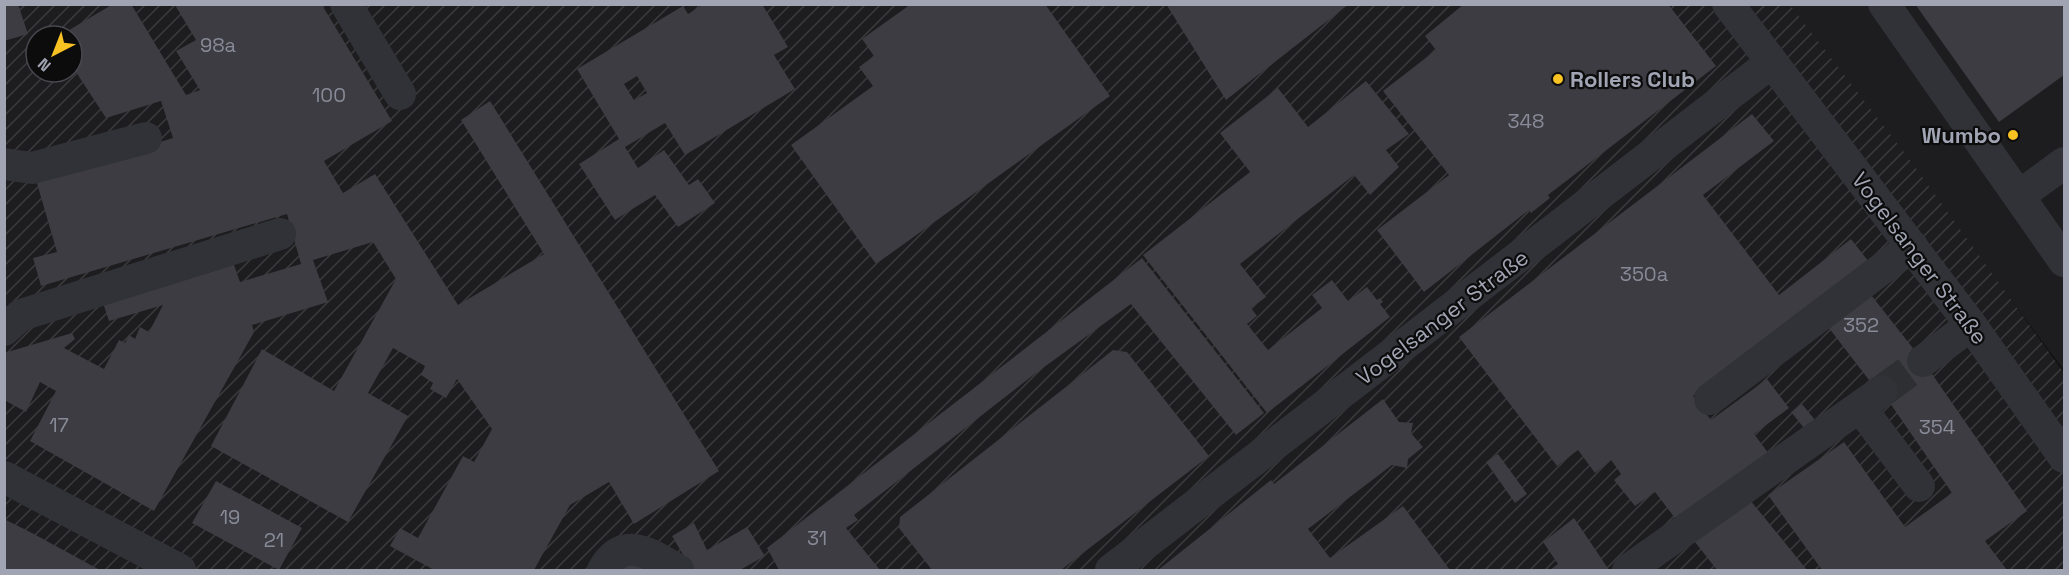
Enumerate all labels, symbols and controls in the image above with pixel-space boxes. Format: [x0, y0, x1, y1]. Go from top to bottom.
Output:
north arrow [24, 24, 84, 84]
house number: 98a [200, 32, 236, 58]
text: N [33, 53, 55, 76]
place label: Rollers Club [1570, 65, 1695, 93]
marker: Rollers Club [1551, 72, 1565, 86]
house number: 100 [312, 82, 346, 108]
house number: 348 [1507, 108, 1545, 134]
place label: Wumbo [1921, 121, 2001, 149]
marker: Wumbo [2006, 128, 2020, 142]
street label: Vogelsanger Straße [1846, 166, 1994, 350]
street label: Vogelsanger Straße [1350, 243, 1534, 391]
house number: 350a [1620, 261, 1668, 287]
house number: 352 [1843, 312, 1879, 338]
house number: 17 [49, 412, 69, 438]
house number: 354 [1919, 414, 1955, 440]
house number: 19 [220, 504, 240, 530]
house number: 31 [807, 525, 827, 551]
house number: 21 [264, 527, 284, 553]

